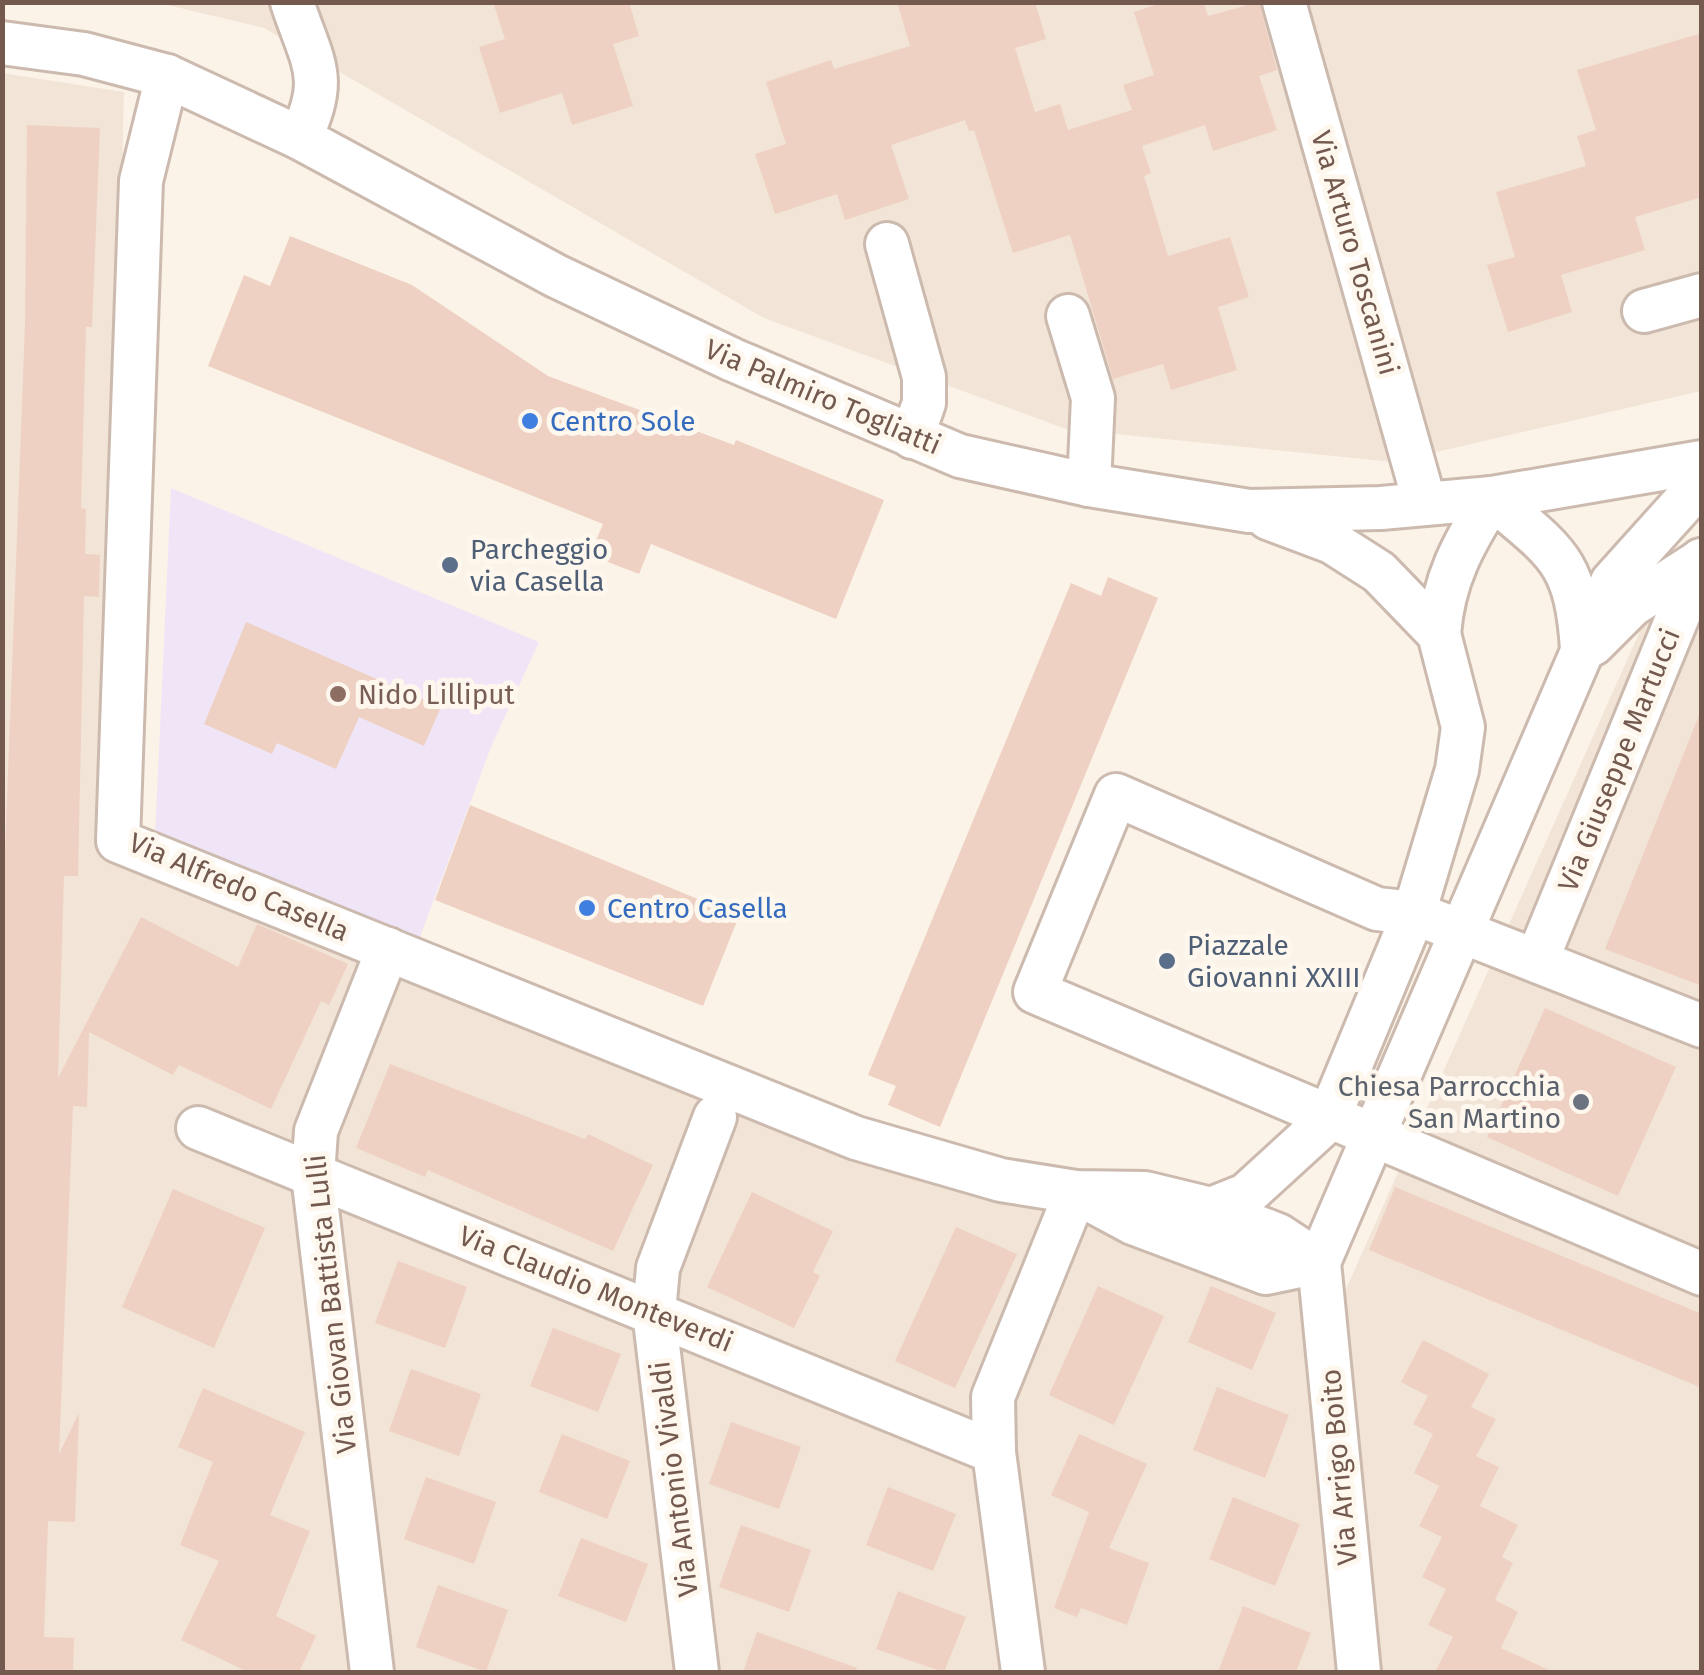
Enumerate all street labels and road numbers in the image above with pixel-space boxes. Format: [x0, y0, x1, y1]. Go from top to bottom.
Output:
street label: Via Arturo Toscanini [1304, 127, 1406, 379]
street label: Via Palmiro Togliatti [700, 332, 946, 462]
street label: Via Giuseppe Martucci [1551, 624, 1687, 896]
street label: Via Alfredo Casella [124, 826, 354, 948]
street label: Via Giovan Battista Lulli [299, 1153, 363, 1455]
street label: Via Claudio Monteverdi [454, 1219, 738, 1359]
street label: Via Antonio Vivaldi [643, 1359, 705, 1599]
street label: Via Arrigo Boito [1314, 1367, 1364, 1567]

